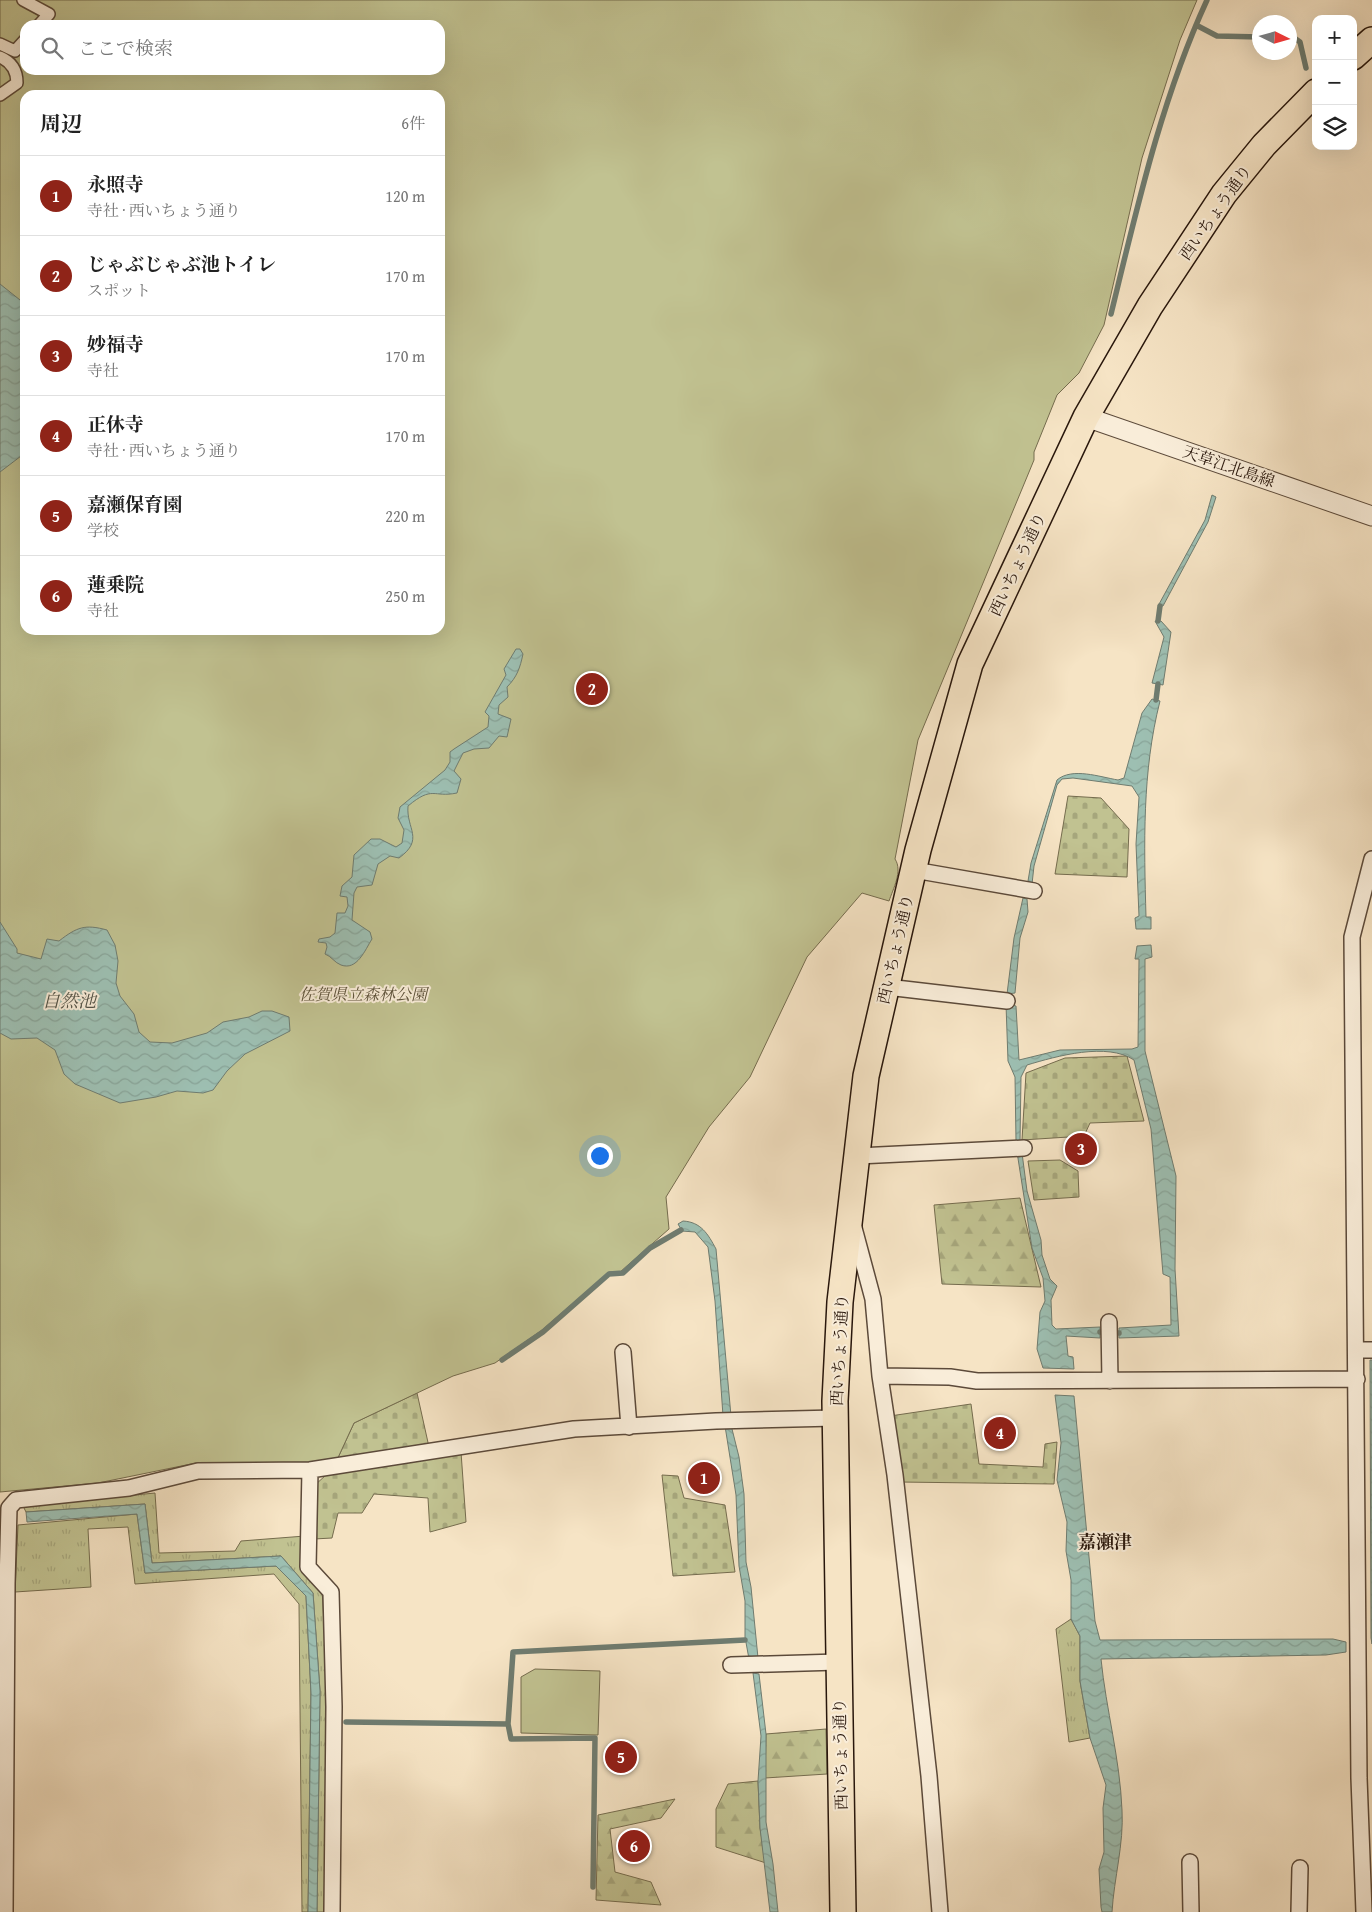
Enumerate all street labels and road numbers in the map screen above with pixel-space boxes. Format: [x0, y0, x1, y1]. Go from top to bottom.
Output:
street label: 西いちょう通り [1173, 159, 1257, 265]
street label: 天草江北島線 [1180, 439, 1278, 493]
street label: 西いちょう通り [982, 508, 1052, 620]
street label: 西いちょう通り [871, 892, 919, 1006]
street label: 西いちょう通り [824, 1293, 854, 1407]
street label: 西いちょう通り [827, 1698, 853, 1810]

